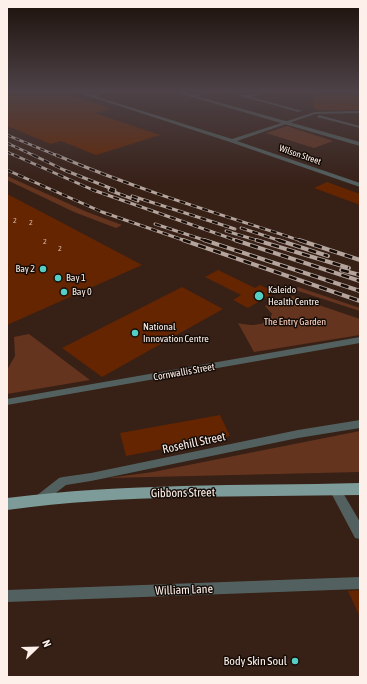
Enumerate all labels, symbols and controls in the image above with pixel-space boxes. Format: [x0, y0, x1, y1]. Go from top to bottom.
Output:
street label: Wilson Street [278, 143, 322, 167]
house number: 2 [13, 215, 17, 225]
house number: 2 [29, 217, 33, 227]
house number: 2 [43, 236, 47, 246]
house number: 2 [58, 243, 62, 253]
place label: Bay 2 [15, 263, 35, 275]
marker: Bay 2 [38, 264, 48, 274]
place label: Bay 1 [66, 272, 86, 284]
marker: Bay 1 [53, 273, 63, 283]
place label: Kaleido Health Centre [268, 284, 319, 308]
place label: Bay 0 [72, 286, 92, 298]
marker: Bay 0 [59, 287, 69, 297]
marker: Kaleido Health Centre [253, 290, 265, 302]
park label: The Entry Garden [264, 316, 326, 328]
place label: National Innovation Centre [143, 321, 209, 344]
marker: National Innovation Centre [130, 328, 140, 338]
street label: Cornwallis Street [152, 361, 216, 383]
street label: Rosehill Street [161, 429, 227, 457]
street label: Gibbons Street [151, 485, 215, 501]
street label: William Lane [155, 582, 213, 598]
north arrow [16, 628, 56, 668]
text: N [40, 638, 54, 649]
place label: Body Skin Soul [224, 654, 287, 668]
marker: Body Skin Soul [290, 656, 300, 666]

